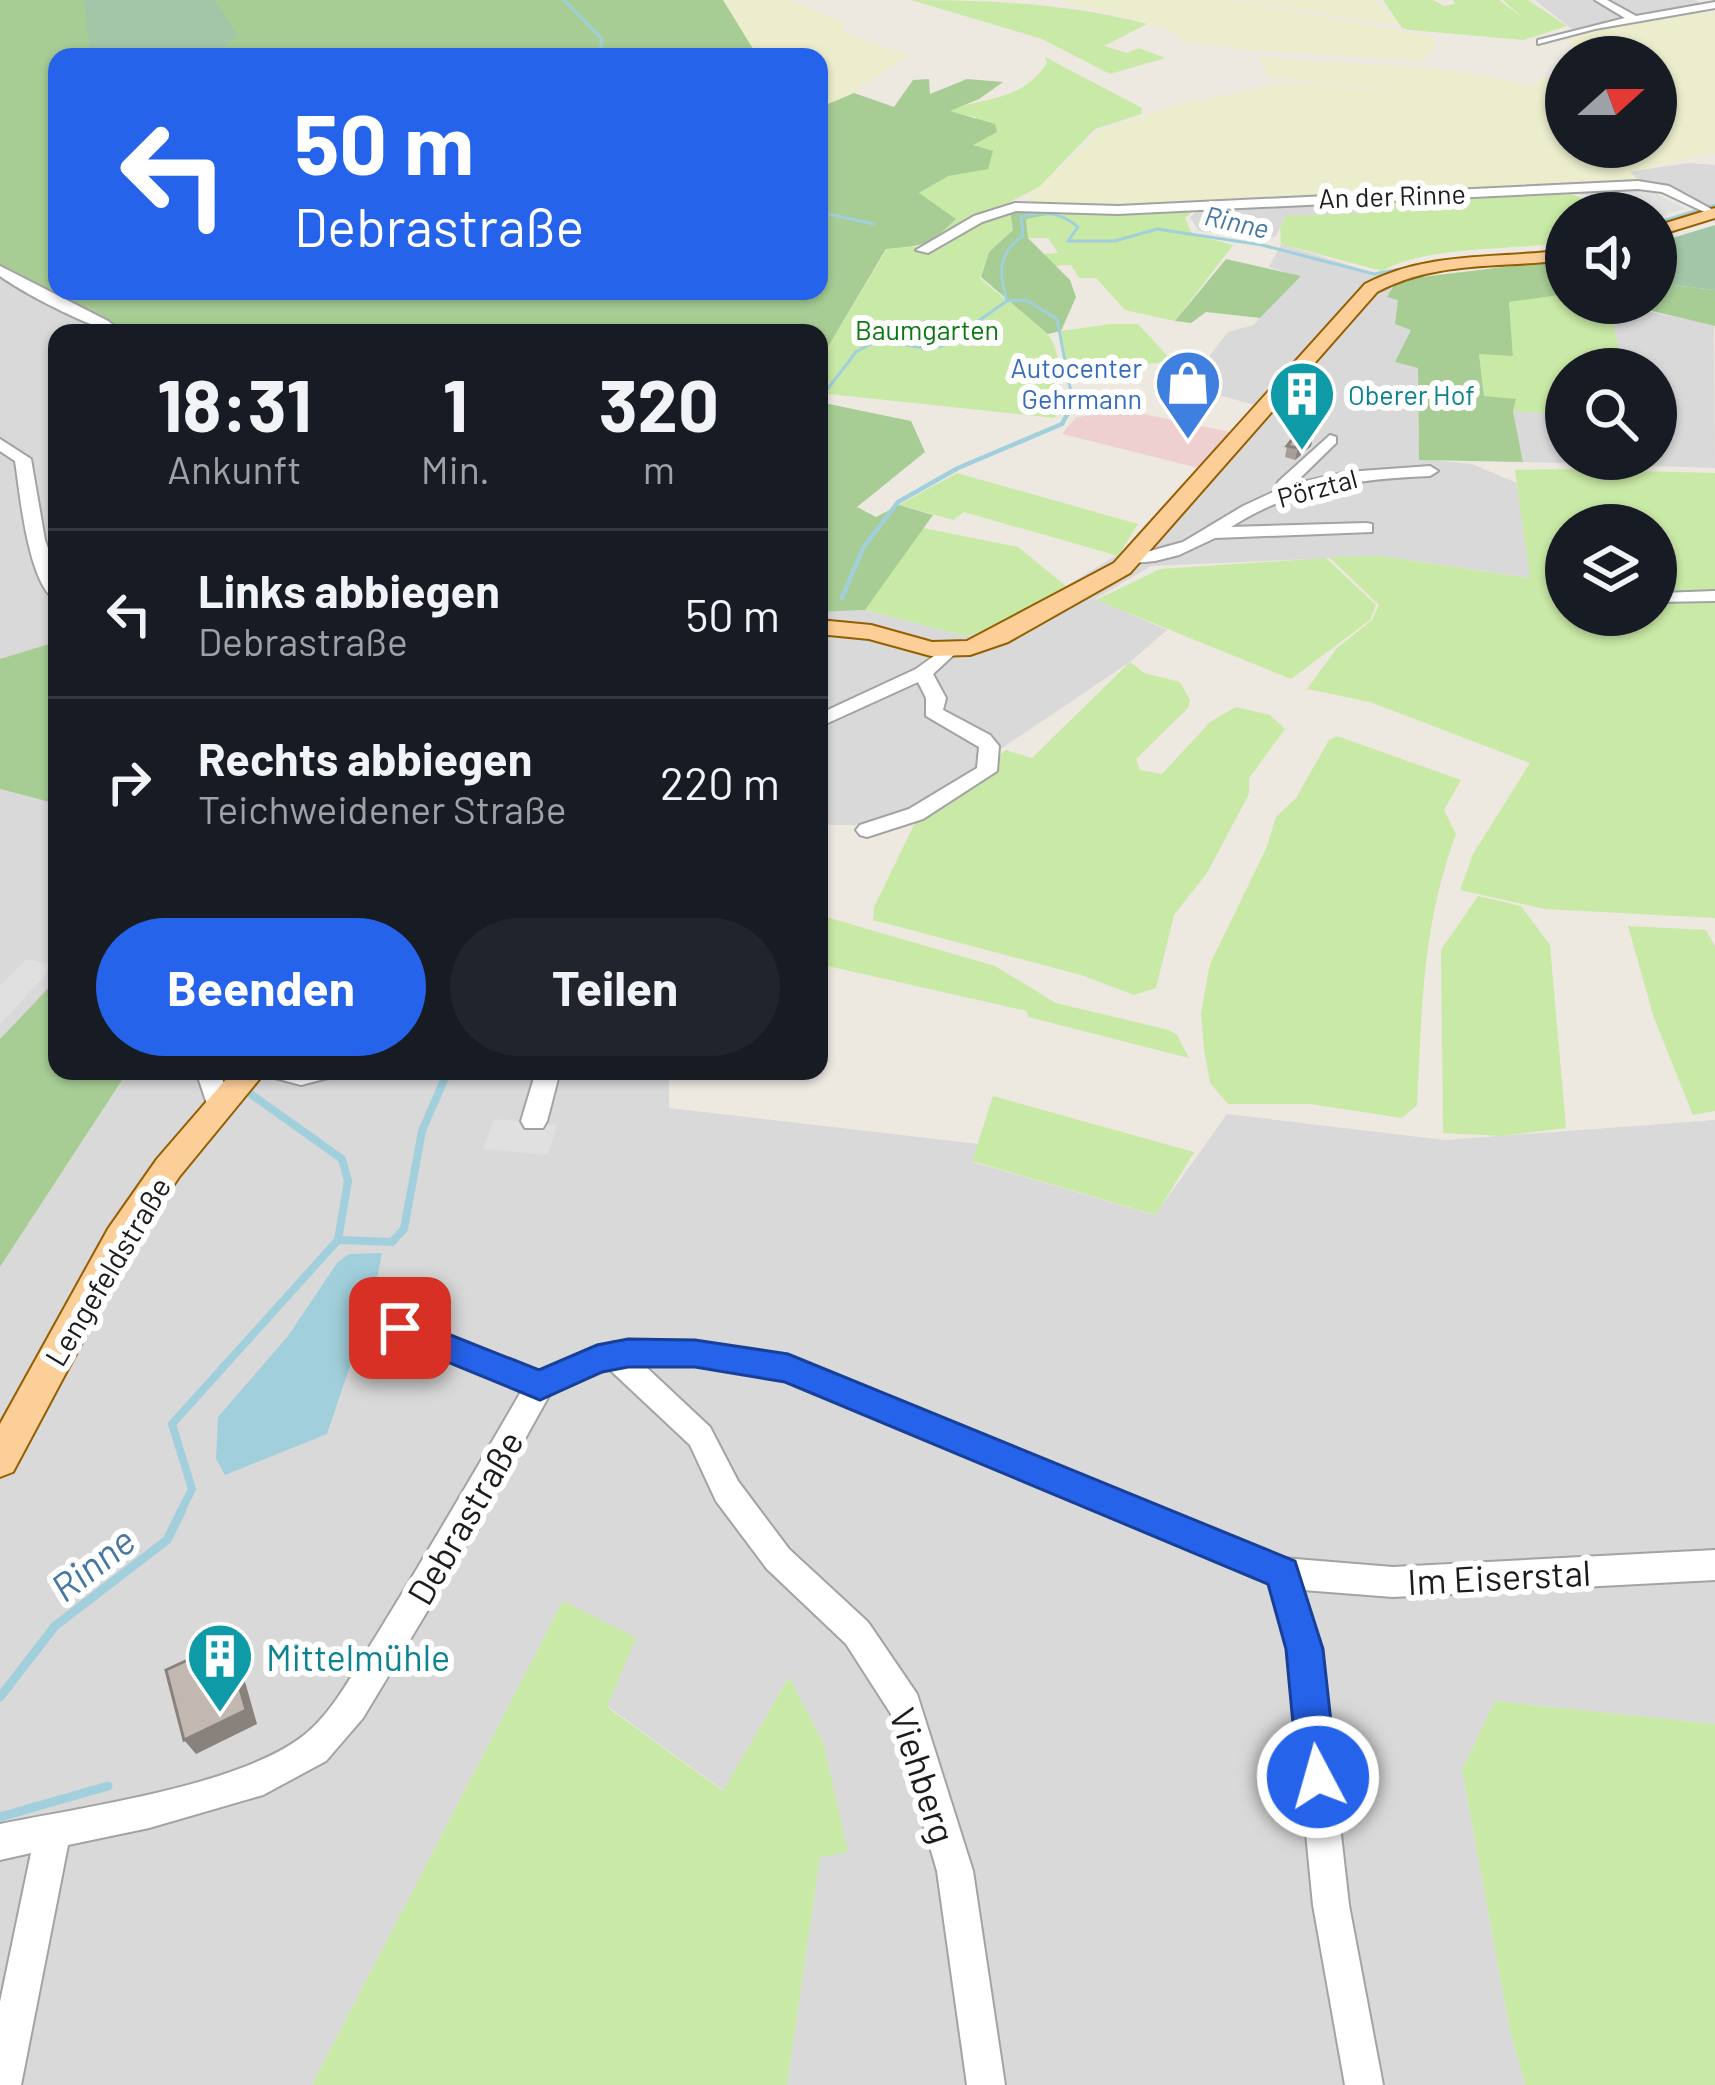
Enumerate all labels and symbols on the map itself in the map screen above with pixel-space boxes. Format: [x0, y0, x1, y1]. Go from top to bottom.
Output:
north arrow [1545, 36, 1677, 168]
street label: An der Rinne [1318, 176, 1466, 214]
water label: Rinne [1202, 198, 1272, 244]
park label: Baumgarten [855, 313, 999, 345]
shop icon: Autocenter Gehrmann [1153, 348, 1223, 442]
place label: Autocenter Gehrmann [1010, 351, 1142, 414]
building icon: Oberer Hof [1267, 359, 1337, 453]
place label: Oberer Hof [1348, 378, 1475, 410]
street label: Pörztal [1273, 461, 1361, 513]
street label: Lengefeldstraße [37, 1170, 177, 1372]
pin [349, 1277, 451, 1379]
street label: Debrastraße [397, 1422, 531, 1612]
water label: Rinne [41, 1516, 143, 1610]
street label: Im Eiserstal [1406, 1550, 1592, 1602]
building icon: Mittelmühle [185, 1621, 255, 1715]
place label: Mittelmühle [266, 1635, 450, 1678]
street label: Viehberg [882, 1702, 966, 1848]
position arrow [1255, 1714, 1381, 1840]

